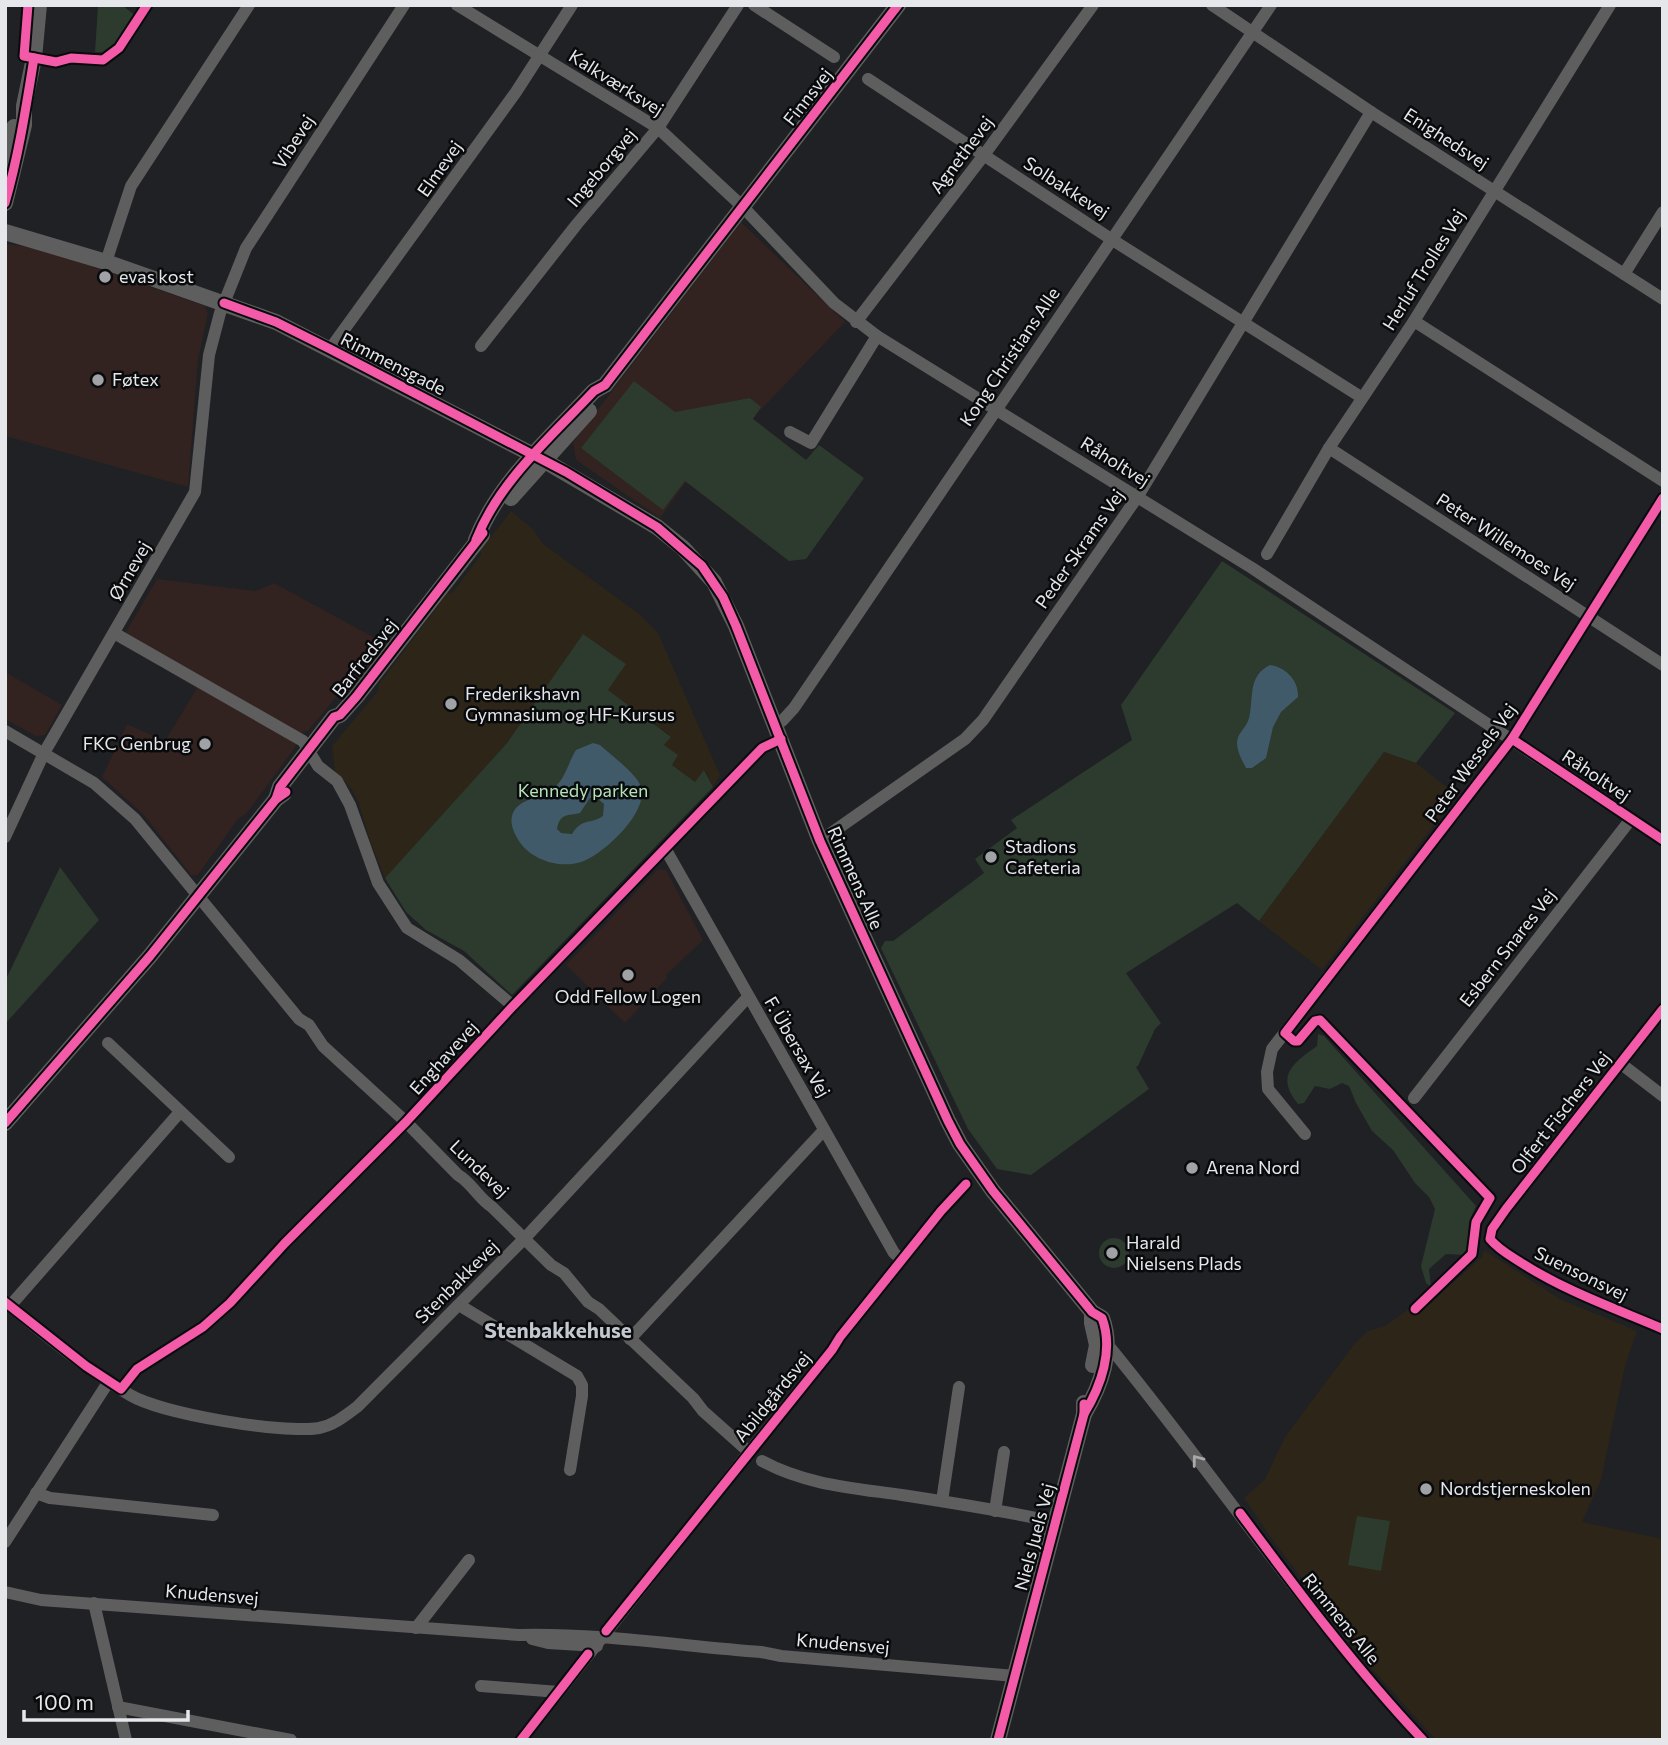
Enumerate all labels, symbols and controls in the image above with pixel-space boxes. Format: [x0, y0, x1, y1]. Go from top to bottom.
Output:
street label: Kalkværksvej [565, 44, 668, 120]
street label: Finnsvej [778, 63, 836, 129]
street label: Enighedsvej [1400, 103, 1493, 174]
street label: Vibevej [268, 110, 319, 173]
street label: Agnethevej [925, 111, 997, 198]
street label: Ingeborgvej [562, 124, 640, 211]
street label: Elmevej [412, 136, 466, 201]
street label: Solbakkevej [1020, 151, 1113, 223]
street label: Herluf Trolles Vej [1377, 205, 1469, 334]
place label: evas kost [119, 265, 194, 287]
marker: evas kost [97, 269, 113, 285]
street label: Kong Christians Alle [955, 283, 1064, 430]
street label: Rimmensgade [337, 327, 450, 399]
place label: Føtex [112, 368, 159, 390]
marker: Føtex [90, 372, 106, 388]
street label: Råholtvej [1077, 431, 1154, 491]
street label: Peder Skrams Vej [1030, 485, 1128, 612]
street label: Peter Willemoes Vej [1433, 488, 1581, 595]
street label: Ørnevej [103, 537, 155, 604]
street label: Barfredsvej [327, 614, 402, 701]
place label: Frederikshavn Gymnasium og HF-Kursus [465, 682, 675, 725]
marker: Frederikshavn Gymnasium og HF-Kursus [443, 696, 459, 712]
street label: Peter Wessels Vej [1420, 699, 1521, 826]
place label: FKC Genbrug [83, 732, 191, 754]
marker: FKC Genbrug [197, 736, 213, 752]
street label: Råholtvej [1558, 744, 1635, 806]
park label: Kennedy parken [518, 779, 648, 801]
street label: Rimmens Alle [823, 823, 888, 933]
place label: Stadions Cafeteria [1005, 835, 1081, 878]
marker: Stadions Cafeteria [983, 849, 999, 865]
street label: Esbern Snares Vej [1454, 884, 1560, 1011]
marker: Odd Fellow Logen [620, 967, 636, 983]
place label: Odd Fellow Logen [555, 985, 701, 1007]
street label: F. Übersax Vej [760, 992, 836, 1101]
street label: Enghavevej [404, 1016, 482, 1099]
street label: Olfert Fischers Vej [1506, 1047, 1615, 1178]
street label: Lundevej [446, 1135, 514, 1202]
place label: Arena Nord [1206, 1156, 1300, 1178]
marker: Arena Nord [1184, 1160, 1200, 1176]
place label: Harald Nielsens Plads [1126, 1231, 1242, 1274]
street label: Stenbakkevej [410, 1235, 503, 1328]
street label: Suensonsvej [1531, 1241, 1632, 1305]
marker: Harald Nielsens Plads [1104, 1245, 1120, 1261]
district label: Stenbakkehuse [484, 1317, 632, 1342]
street label: Abildgårdsvej [729, 1347, 815, 1446]
one-way arrow [1193, 1456, 1205, 1468]
place label: Nordstjerneskolen [1440, 1477, 1591, 1499]
street label: Niels Juels Vej [1009, 1481, 1059, 1593]
marker: Nordstjerneskolen [1418, 1481, 1434, 1497]
street label: Rimmens Alle [1298, 1568, 1385, 1668]
street label: Knudensvej [164, 1579, 260, 1609]
street label: Knudensvej [795, 1628, 891, 1658]
scale bar [24, 1678, 189, 1722]
text: 100 m [35, 1689, 94, 1714]

